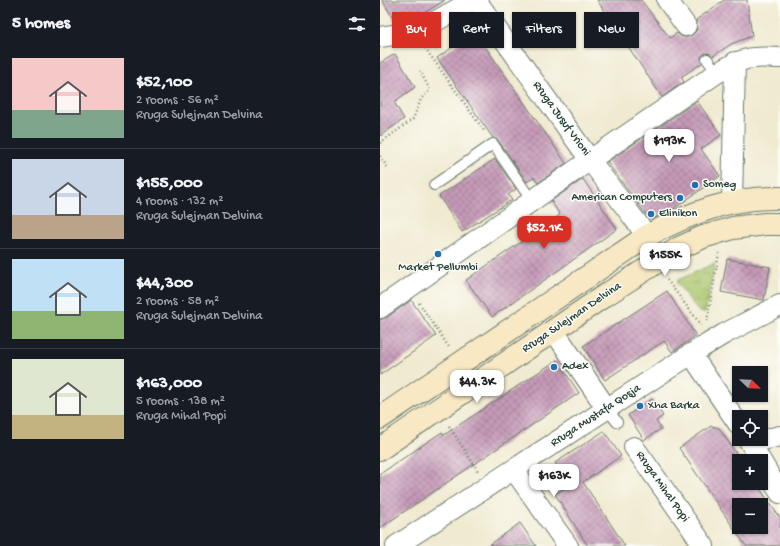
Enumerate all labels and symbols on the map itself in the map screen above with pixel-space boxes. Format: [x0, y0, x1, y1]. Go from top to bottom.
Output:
street label: Rruga Jusuf Vrioni [529, 79, 593, 159]
pin: $193K [641, 129, 697, 163]
place label: Someg [703, 178, 737, 192]
marker: Someg [690, 180, 700, 190]
place label: American Computers [572, 191, 673, 205]
marker: American Computers [675, 193, 685, 203]
place label: Elinikon [659, 207, 698, 221]
marker: Elinikon [646, 209, 656, 219]
pin: $52.1K [511, 216, 577, 250]
pin: $155K [637, 243, 693, 277]
marker: Market Pellumbi [433, 249, 443, 259]
place label: Market Pellumbi [398, 261, 478, 275]
street label: Rruga Sulejman Delvina [520, 279, 625, 356]
place label: Adex [562, 360, 589, 374]
marker: Adex [549, 362, 559, 372]
north arrow [732, 366, 768, 402]
pin: $44.3K [444, 370, 510, 404]
street label: Rruga Mustafa Qosja [548, 381, 644, 450]
place label: Xha Barka [647, 399, 700, 413]
marker: Xha Barka [635, 401, 645, 411]
street label: Rruga Mihal Popi [632, 449, 692, 525]
pin: $163K [526, 464, 582, 498]

